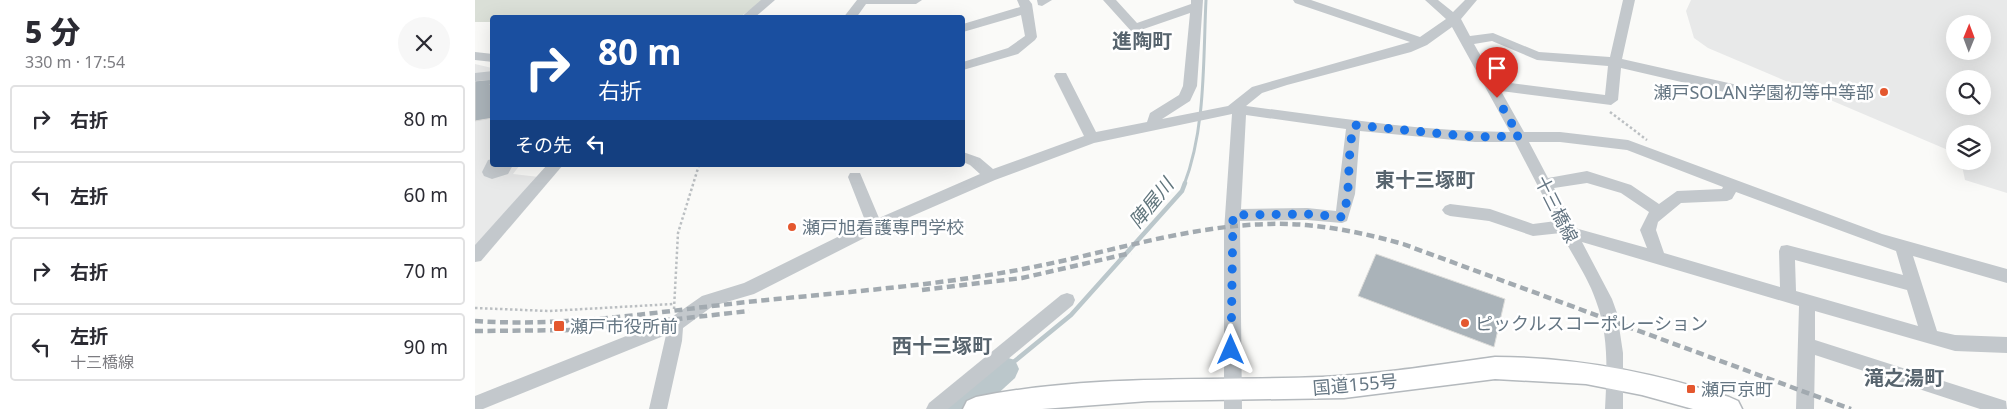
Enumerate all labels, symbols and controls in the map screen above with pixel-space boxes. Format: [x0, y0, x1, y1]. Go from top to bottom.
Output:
text: 5 分 [25, 11, 80, 52]
north arrow [1946, 15, 1991, 60]
map controls [1946, 15, 1991, 170]
button: close [398, 17, 450, 69]
district label: 進陶町 [1112, 27, 1172, 54]
text: 80 m [598, 28, 681, 75]
icon: right [515, 35, 580, 100]
pin [1476, 47, 1518, 98]
text: 330 m · 17:54 [25, 51, 125, 73]
icon: arrive [1483, 54, 1511, 82]
button: search [1946, 70, 1991, 115]
text: 右折 [598, 75, 642, 105]
place label: 瀬戸SOLAN学園初等中等部 [1653, 80, 1874, 104]
marker: 瀬戸SOLAN学園初等中等部 [1878, 86, 1890, 98]
icon: right [27, 105, 55, 133]
text: 80 m [404, 106, 448, 132]
text: 右折 [70, 107, 108, 133]
button: layers [1946, 125, 1991, 170]
icon: left [582, 130, 610, 158]
text: その先 [515, 132, 572, 158]
district label: 東十三塚町 [1375, 166, 1475, 193]
water label: 陣屋川 [1123, 171, 1180, 233]
street label: 十三橋線 [1530, 171, 1584, 247]
icon: left [27, 181, 55, 209]
text: 60 m [404, 182, 448, 208]
text: 左折 [70, 183, 108, 209]
place label: 瀬戸旭看護専門学校 [802, 215, 964, 239]
marker: 瀬戸旭看護専門学校 [786, 221, 798, 233]
icon: right [27, 257, 55, 285]
text: 70 m [404, 258, 448, 284]
text: 右折 [70, 259, 108, 285]
place label: ピックルスコーポレーション [1475, 311, 1708, 335]
place label: 瀬戸市役所前 [570, 314, 678, 338]
marker: ピックルスコーポレーション [1459, 317, 1471, 329]
marker: 瀬戸市役所前 [552, 319, 566, 333]
text: 左折 [70, 323, 108, 349]
position arrow [1204, 323, 1256, 375]
district label: 西十三塚町 [892, 332, 992, 359]
icon: left [27, 333, 55, 361]
text: 90 m [404, 334, 448, 360]
text: 十三橋線 [70, 351, 134, 373]
district label: 滝之湯町 [1864, 364, 1944, 391]
street label: 国道155号 [1312, 368, 1398, 400]
place label: 瀬戸京町 [1701, 377, 1773, 401]
marker: 瀬戸京町 [1685, 383, 1697, 395]

